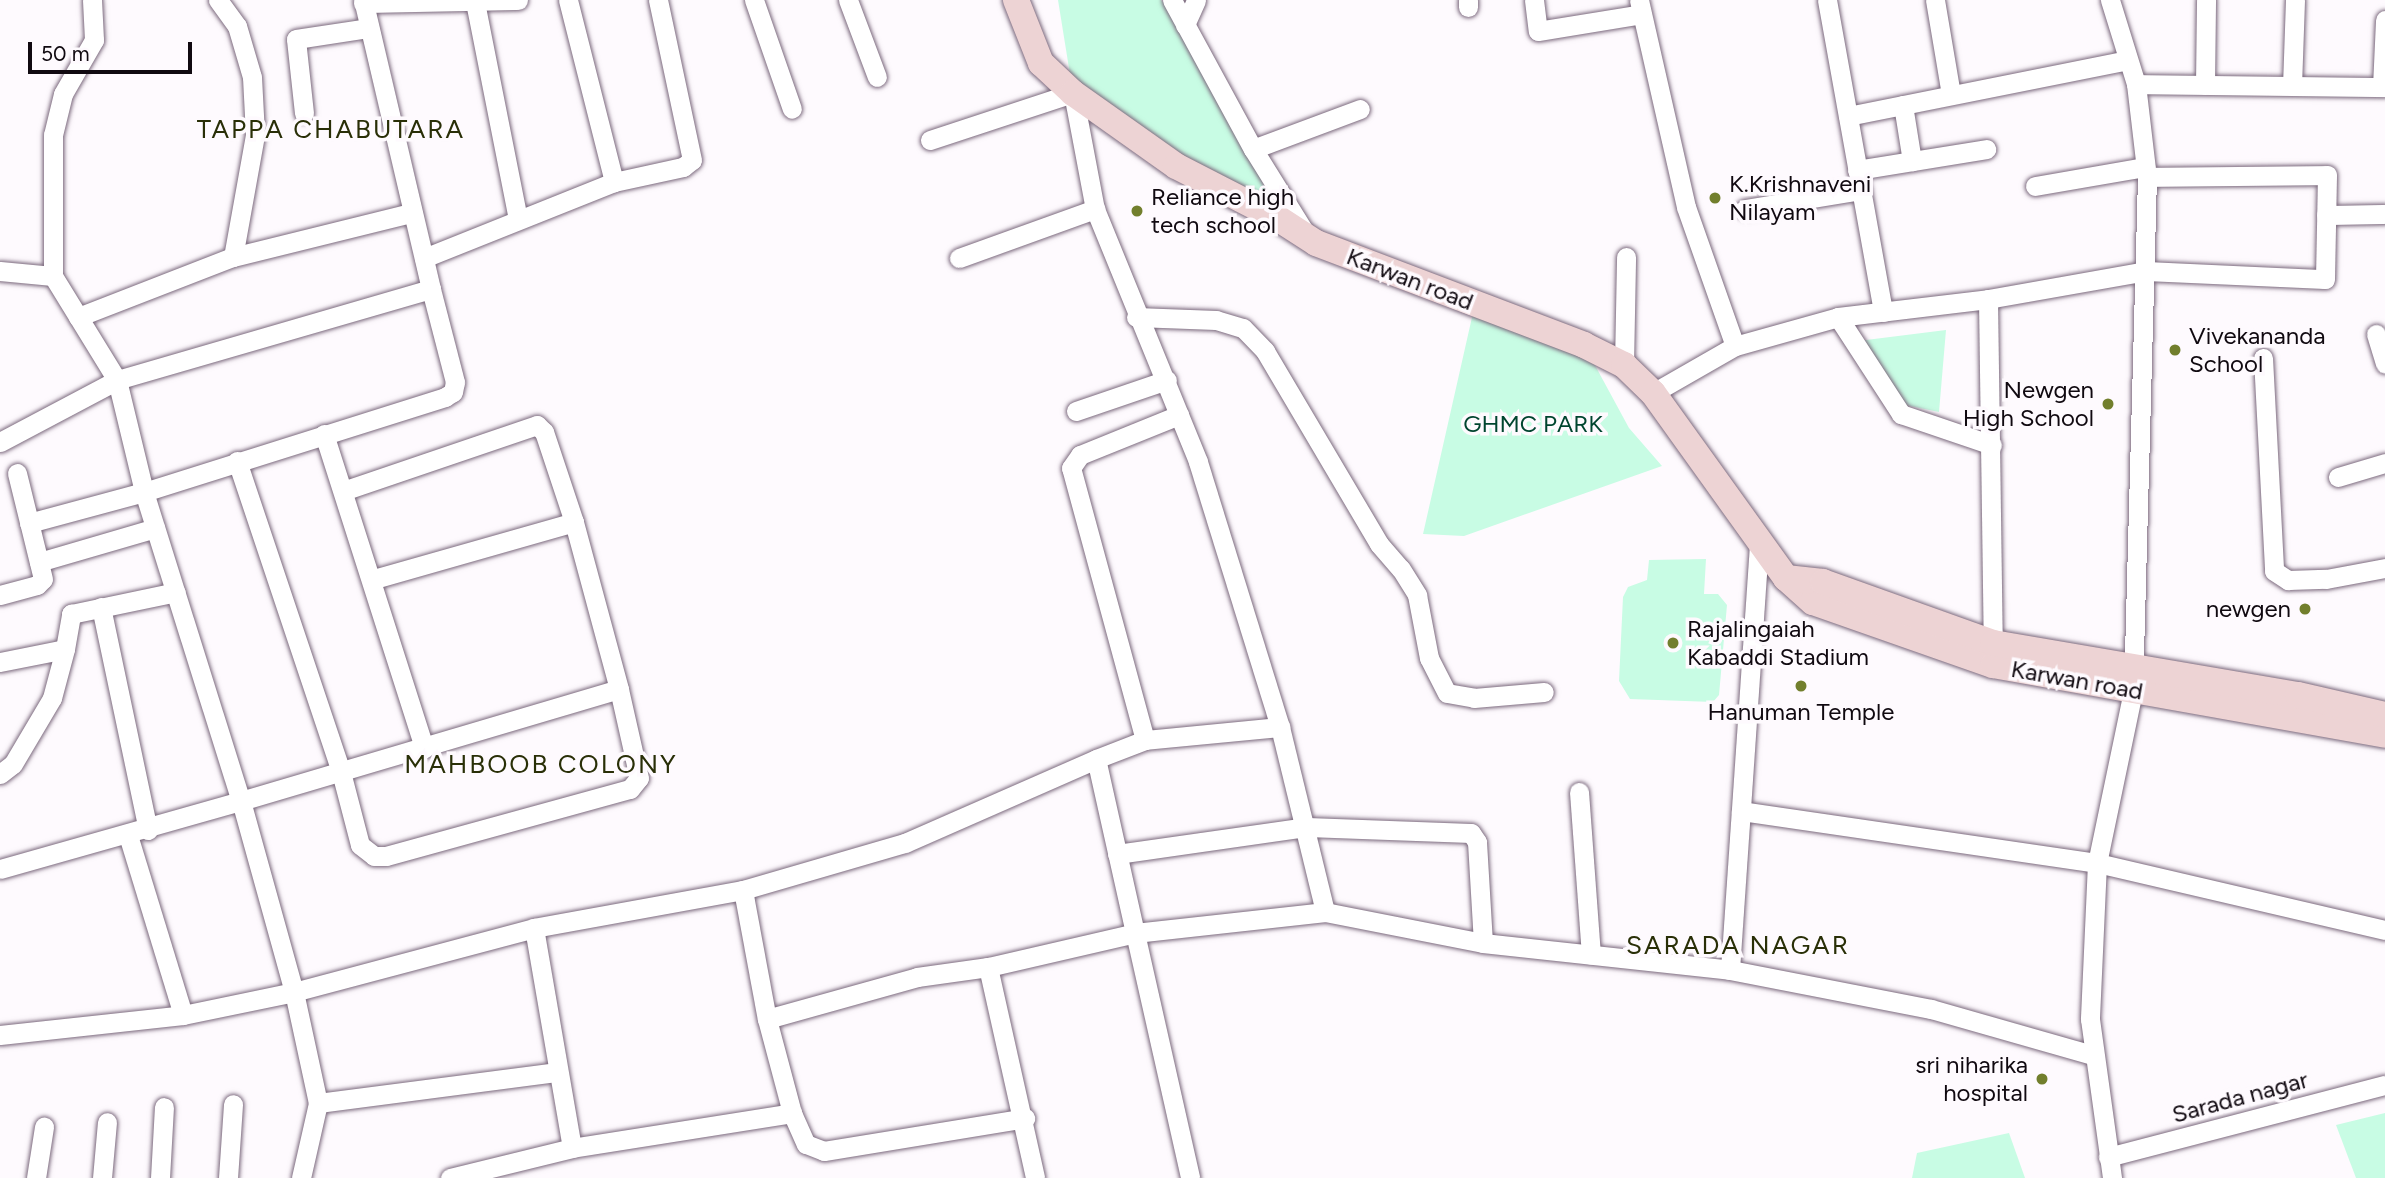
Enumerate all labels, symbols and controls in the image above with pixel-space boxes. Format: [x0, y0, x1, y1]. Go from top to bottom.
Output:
scale bar [32, 28, 196, 72]
text: 50 m [41, 41, 90, 66]
district label: TAPPA CHABUTARA [199, 114, 463, 146]
place label: K.Krishnaveni Nilayam [1729, 170, 1871, 226]
place label: Reliance high tech school [1151, 183, 1294, 239]
marker: K.Krishnaveni Nilayam [1707, 190, 1723, 206]
marker: Reliance high tech school [1129, 203, 1145, 219]
street label: Karwan road [1343, 242, 1477, 316]
place label: Vivekananda School [2189, 322, 2325, 378]
marker: Vivekananda School [2167, 342, 2183, 358]
place label: Newgen High School [1963, 376, 2094, 432]
marker: Newgen High School [2100, 396, 2116, 412]
park label: GHMC PARK [1463, 410, 1603, 438]
place label: newgen [2206, 595, 2291, 623]
marker: newgen [2297, 601, 2313, 617]
place label: Rajalingaiah Kabaddi Stadium [1687, 615, 1869, 671]
marker: Rajalingaiah Kabaddi Stadium [1665, 635, 1681, 651]
street label: Karwan road [2009, 654, 2145, 706]
marker: Hanuman Temple [1793, 678, 1809, 694]
place label: Hanuman Temple [1708, 698, 1894, 726]
district label: MAHBOOB COLONY [406, 749, 676, 781]
district label: SARADA NAGAR [1628, 930, 1848, 962]
place label: sri niharika hospital [1915, 1051, 2028, 1107]
street label: Sarada nagar [2169, 1065, 2311, 1129]
marker: sri niharika hospital [2034, 1071, 2050, 1087]

